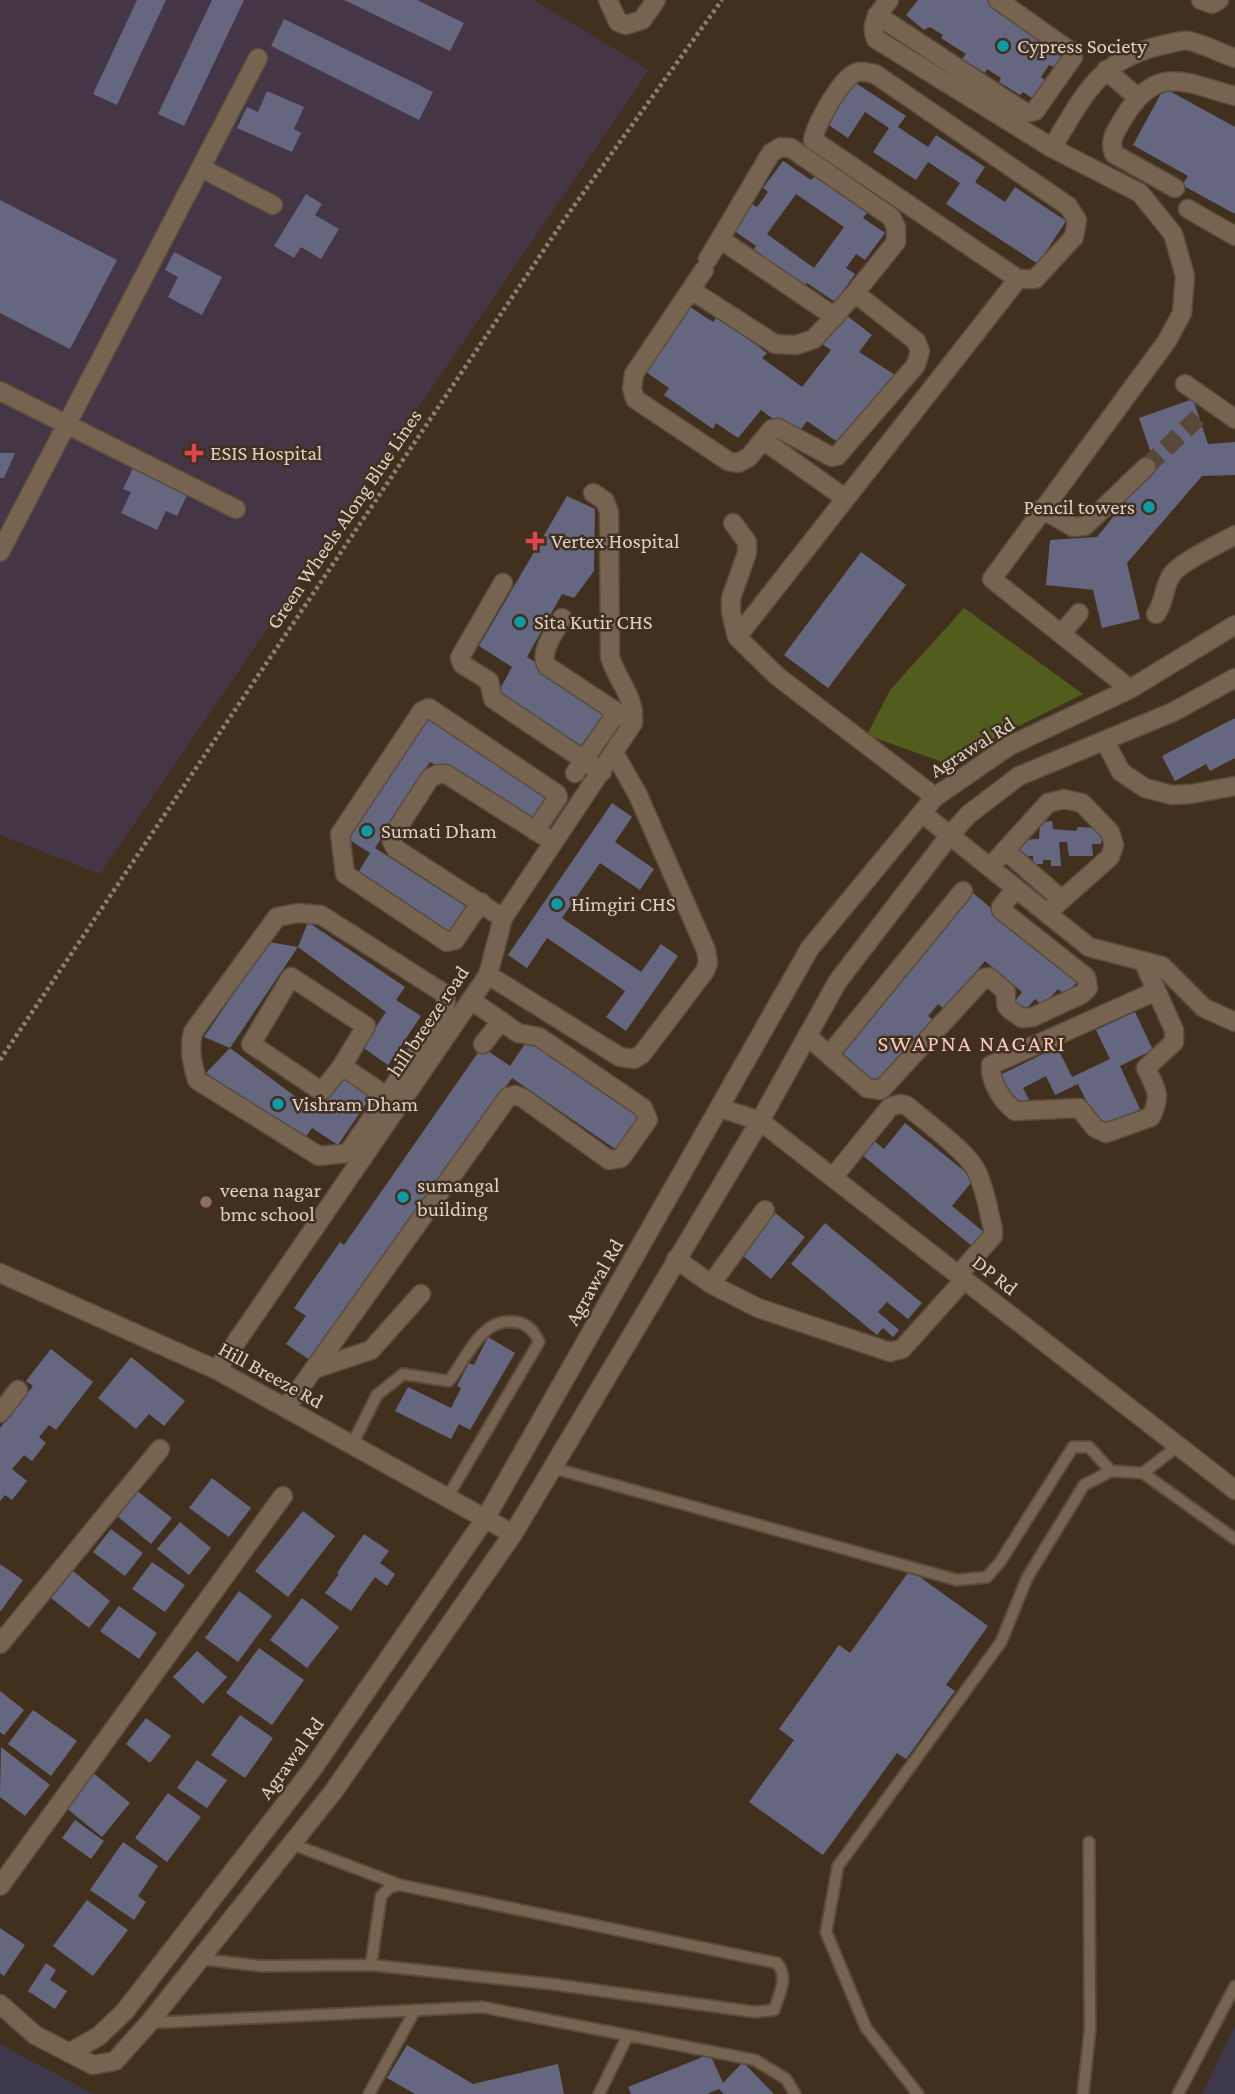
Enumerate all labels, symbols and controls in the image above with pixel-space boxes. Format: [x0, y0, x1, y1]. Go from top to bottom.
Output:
place label: Cypress Society [1017, 34, 1147, 58]
marker: Cypress Society [995, 38, 1011, 54]
street label: Green Wheels Along Blue Lines [261, 405, 427, 633]
place label: ESIS Hospital [210, 441, 322, 465]
marker: ESIS Hospital [184, 443, 204, 463]
place label: Pencil towers [1023, 495, 1135, 519]
marker: Pencil towers [1141, 499, 1157, 515]
place label: Vertex Hospital [551, 529, 679, 553]
marker: Vertex Hospital [525, 531, 545, 551]
place label: Sita Kutir CHS [534, 610, 653, 634]
marker: Sita Kutir CHS [512, 614, 528, 630]
street label: Agrawal Rd [925, 711, 1019, 783]
place label: Sumati Dham [381, 819, 497, 843]
marker: Sumati Dham [359, 823, 375, 839]
place label: Himgiri CHS [571, 892, 676, 916]
marker: Himgiri CHS [549, 896, 565, 912]
street label: hill breeze road [382, 961, 474, 1081]
district label: SWAPNA NAGARI [877, 1030, 1067, 1056]
place label: Vishram Dham [292, 1092, 418, 1116]
marker: Vishram Dham [270, 1096, 286, 1112]
place label: sumangal building [417, 1173, 500, 1221]
place label: veena nagar bmc school [219, 1178, 322, 1226]
marker: sumangal building [395, 1189, 411, 1205]
marker: veena nagar bmc school [198, 1194, 214, 1210]
street label: Agrawal Rd [560, 1235, 628, 1329]
street label: DP Rd [968, 1250, 1022, 1300]
street label: Hill Breeze Rd [215, 1336, 327, 1414]
street label: Agrawal Rd [253, 1712, 329, 1804]

